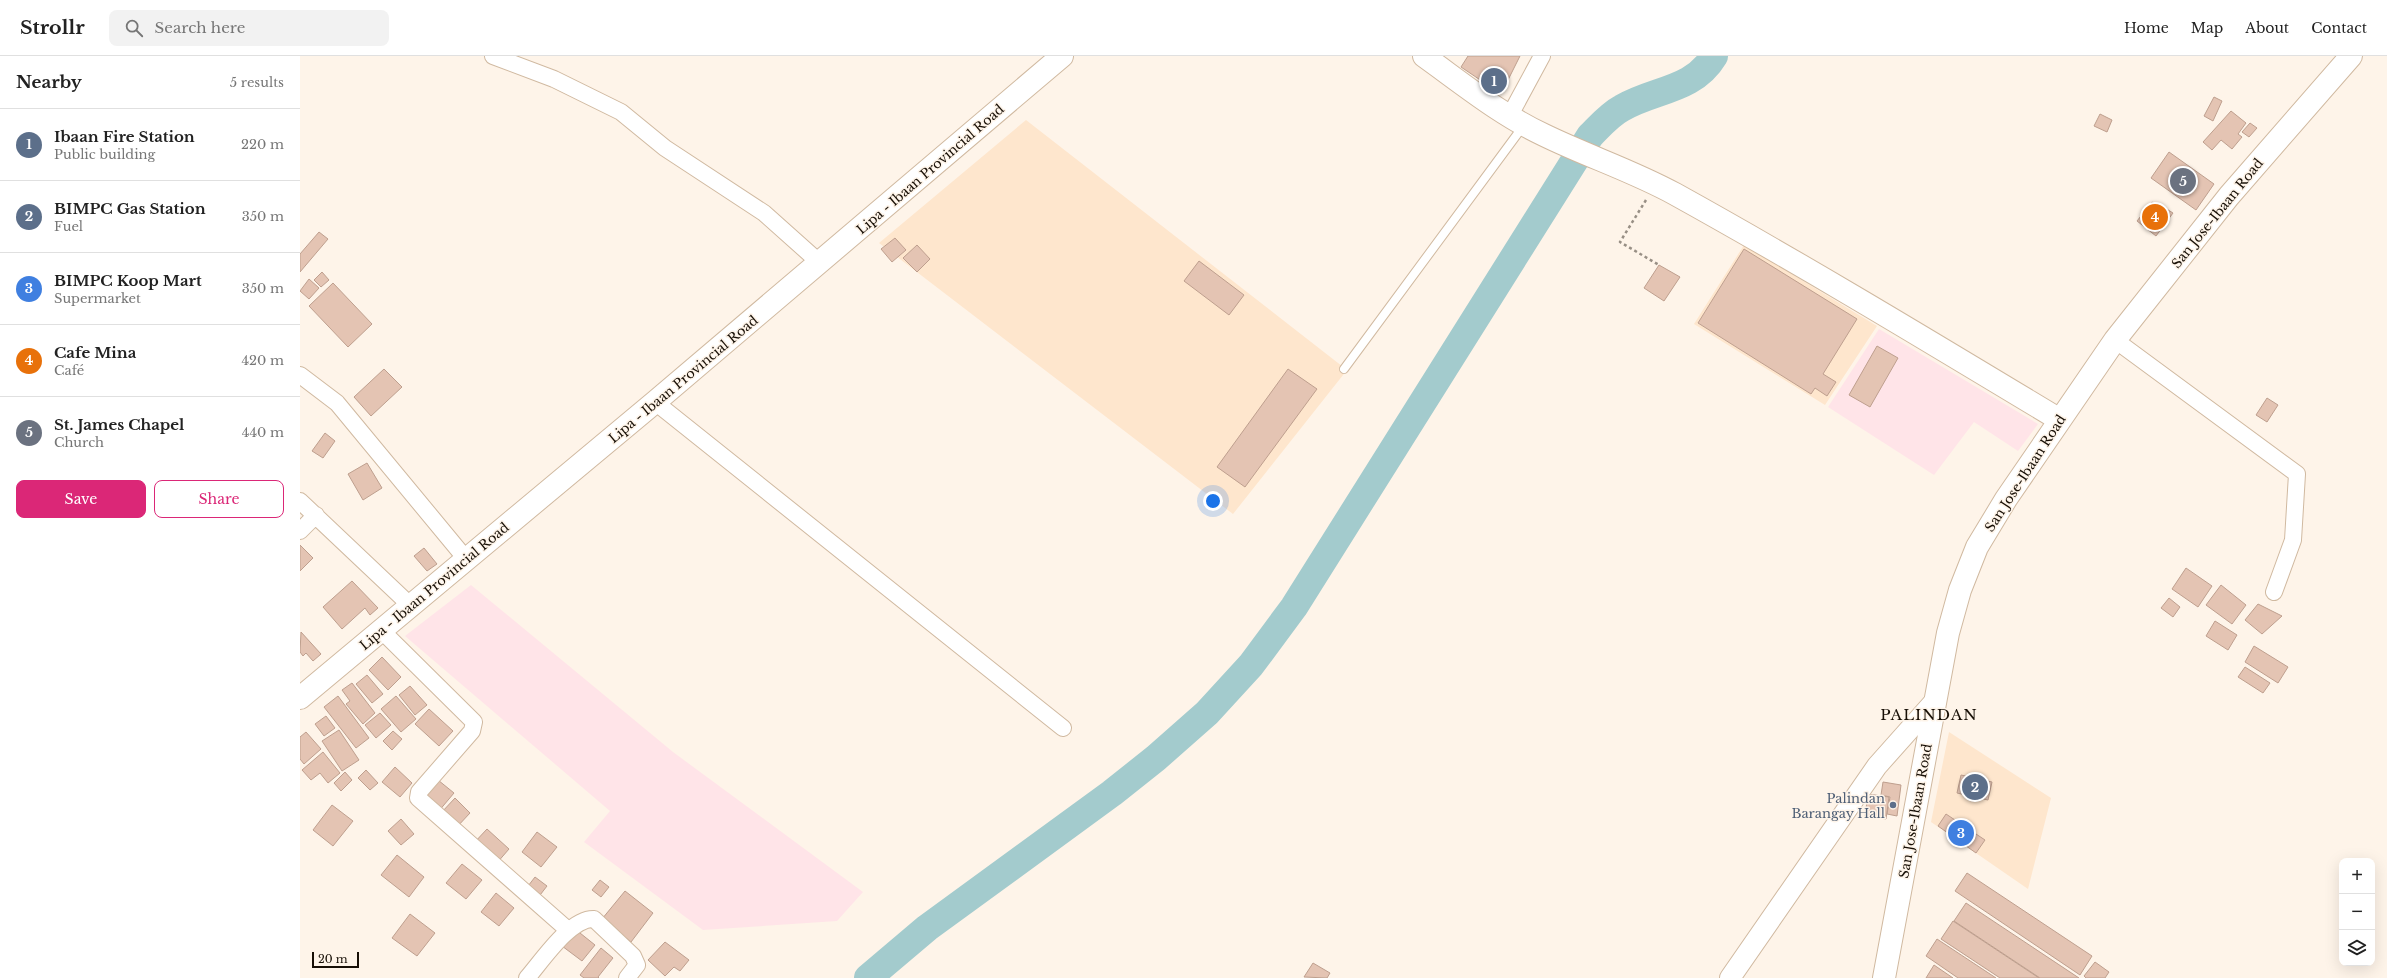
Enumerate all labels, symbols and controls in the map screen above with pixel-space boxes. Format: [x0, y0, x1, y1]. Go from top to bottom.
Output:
search box [109, 10, 389, 46]
text: Strollr [20, 16, 85, 39]
icon: search [123, 17, 145, 39]
text: Search here [155, 18, 245, 37]
text: Home [2124, 19, 2169, 37]
text: Map [2191, 19, 2223, 37]
text: About [2245, 19, 2289, 37]
text: Contact [2311, 19, 2367, 37]
pin: 1 [1481, 66, 1507, 96]
text: Nearby [16, 72, 82, 93]
text: 5 results [230, 74, 284, 91]
street label: Lipa - Ibaan Provincial Road [853, 101, 1008, 238]
text: Ibaan Fire Station [54, 127, 195, 146]
text: 1 [26, 136, 32, 153]
text: 220 m [241, 136, 284, 153]
text: Public building [54, 146, 155, 163]
street label: San Jose-Ibaan Road [2168, 155, 2267, 272]
pin: 5 [2170, 166, 2196, 196]
text: BIMPC Gas Station [54, 199, 206, 218]
pin: 4 [2142, 202, 2168, 232]
text: 2 [25, 208, 33, 225]
text: 350 m [242, 208, 284, 225]
text: Fuel [54, 218, 83, 235]
text: BIMPC Koop Mart [54, 271, 202, 290]
text: 3 [25, 280, 33, 297]
text: 350 m [242, 280, 284, 297]
text: Supermarket [54, 290, 141, 307]
street label: Lipa - Ibaan Provincial Road [605, 312, 762, 447]
text: Cafe Mina [54, 343, 136, 362]
text: 4 [25, 352, 33, 369]
text: 420 m [241, 352, 284, 369]
text: Café [54, 362, 84, 379]
street label: San Jose-Ibaan Road [1981, 411, 2070, 535]
text: St. James Chapel [54, 415, 184, 434]
text: 5 [25, 424, 33, 441]
text: 440 m [242, 424, 284, 441]
text: Church [54, 434, 104, 451]
button: Save [16, 480, 146, 518]
button: Share [154, 480, 284, 518]
your location [1203, 491, 1223, 511]
street label: Lipa - Ibaan Provincial Road [356, 519, 513, 654]
district label: PALINDAN [1880, 705, 1978, 724]
street label: San Jose-Ibaan Road [1895, 742, 1936, 880]
pin: 2 [1962, 772, 1988, 802]
place label: Palindan Barangay Hall [1791, 790, 1885, 822]
marker: Palindan Barangay Hall [1888, 800, 1898, 810]
pin: 3 [1948, 818, 1974, 848]
map controls [2339, 858, 2375, 966]
button: + [2339, 858, 2375, 894]
button: − [2339, 894, 2375, 930]
button: layers [2339, 930, 2375, 966]
scale bar [312, 950, 359, 969]
text: 20 m [318, 952, 348, 966]

